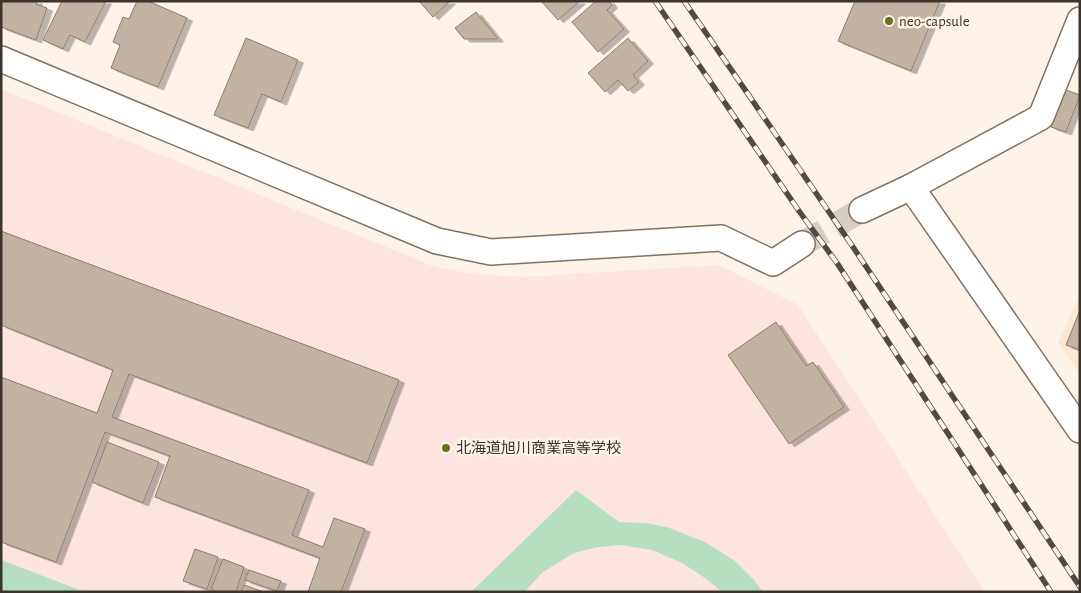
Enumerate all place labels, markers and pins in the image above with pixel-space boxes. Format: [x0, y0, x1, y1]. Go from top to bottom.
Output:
place label: neo‐capsule [899, 14, 970, 29]
marker: neo‐capsule [883, 15, 895, 27]
place label: 北海道旭川商業高等学校 [456, 439, 621, 456]
marker: 北海道旭川商業高等学校 [440, 442, 452, 454]

